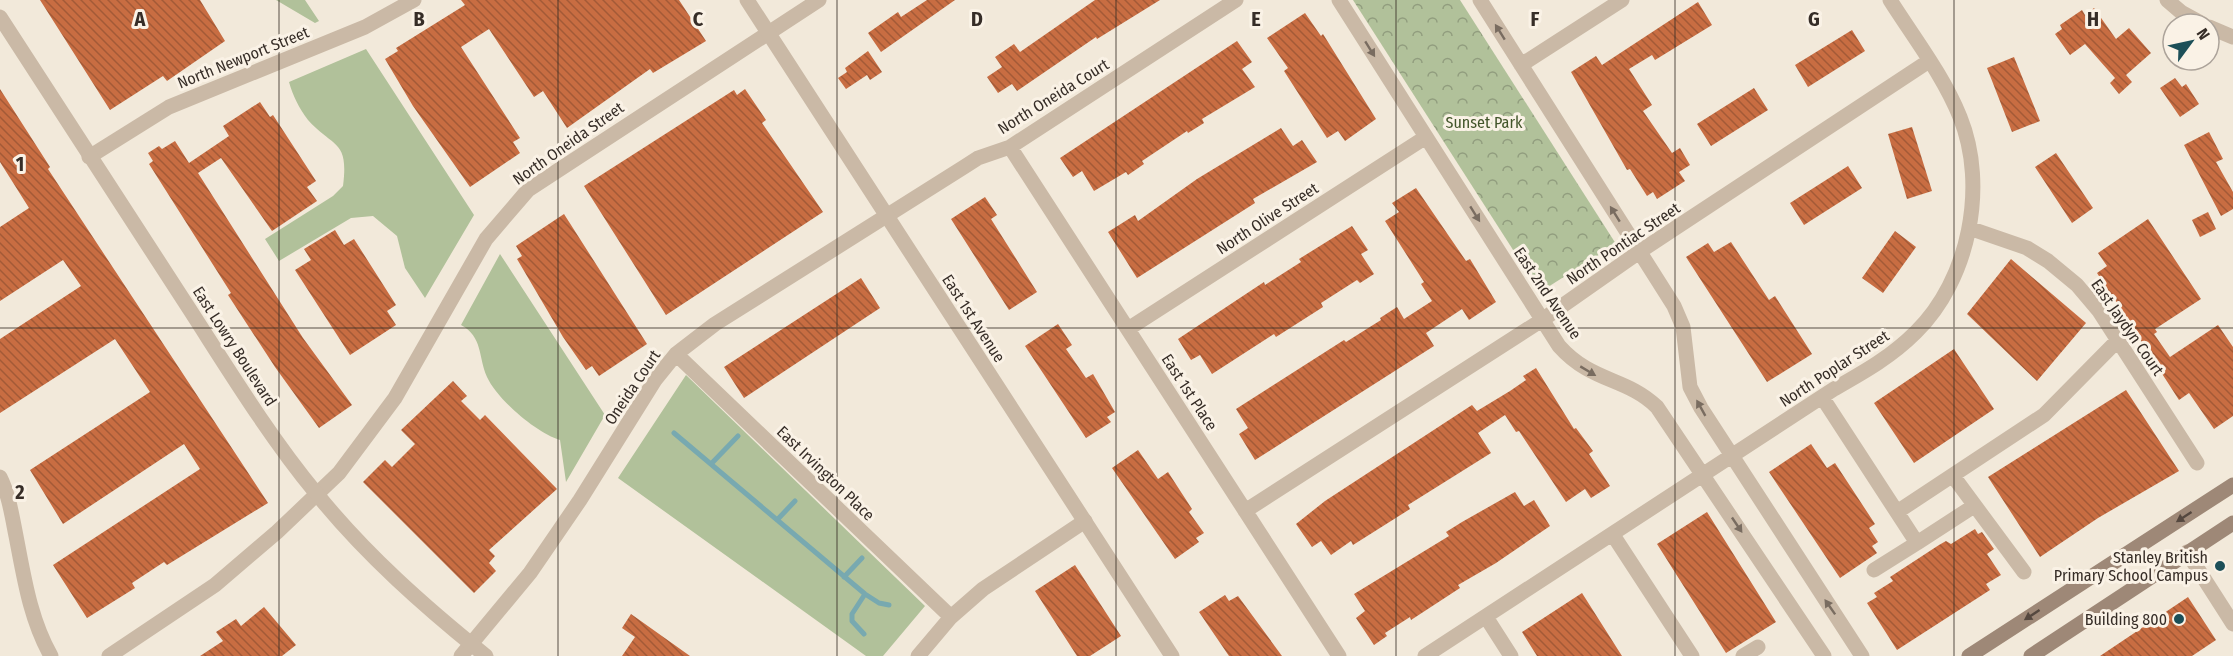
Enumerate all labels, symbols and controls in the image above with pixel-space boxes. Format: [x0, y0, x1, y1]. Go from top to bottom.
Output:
text: A [134, 7, 147, 31]
text: B [413, 7, 425, 31]
text: C [693, 7, 704, 31]
text: D [971, 7, 983, 31]
text: E [1251, 7, 1261, 31]
text: F [1531, 7, 1540, 31]
text: G [1808, 7, 1820, 31]
text: H [2087, 7, 2099, 31]
north arrow [2161, 12, 2221, 72]
street label: North Newport Street [175, 22, 312, 93]
one-way arrow [1494, 24, 1505, 40]
text: N [2193, 25, 2214, 43]
one-way arrow [1364, 41, 1376, 57]
street label: North Oneida Court [994, 54, 1113, 138]
street label: North Oneida Street [509, 98, 628, 189]
park label: Sunset Park [1446, 113, 1523, 132]
text: 1 [16, 152, 24, 176]
street label: North Olive Street [1213, 178, 1322, 258]
street label: North Pontiac Street [1563, 198, 1684, 288]
one-way arrow [1469, 206, 1480, 222]
one-way arrow [1610, 206, 1621, 222]
street label: East 2nd Avenue [1510, 244, 1585, 343]
street label: East 1st Avenue [938, 271, 1009, 366]
street label: East Jaydyn Court [2087, 275, 2168, 380]
street label: East Lowry Boulevard [189, 283, 280, 410]
street label: North Poplar Street [1776, 326, 1893, 411]
street label: Oneida Court [600, 346, 665, 428]
street label: East 1st Place [1158, 350, 1221, 434]
one-way arrow [1580, 365, 1596, 376]
one-way arrow [1697, 399, 1707, 416]
street label: East Irvington Place [773, 422, 878, 525]
text: 2 [14, 480, 25, 504]
one-way arrow [2176, 511, 2192, 522]
one-way arrow [1731, 517, 1742, 533]
place label: Stanley British Primary School Campus [2054, 548, 2208, 585]
marker: Stanley British Primary School Campus [2213, 559, 2227, 573]
one-way arrow [1825, 599, 1836, 615]
one-way arrow [2024, 610, 2040, 621]
place label: Building 800 [2085, 610, 2167, 629]
marker: Building 800 [2172, 612, 2186, 626]

